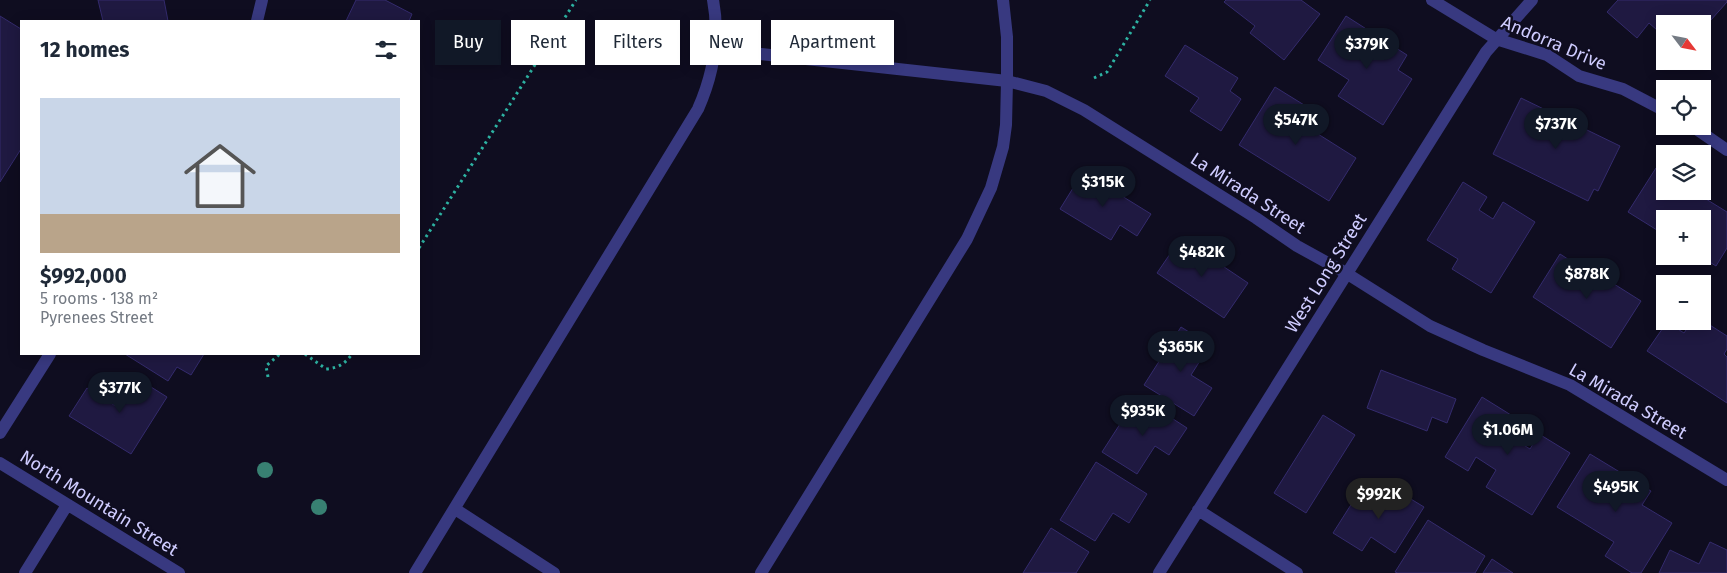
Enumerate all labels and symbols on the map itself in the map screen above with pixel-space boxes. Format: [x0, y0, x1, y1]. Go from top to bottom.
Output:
street label: Andorra Drive [1498, 11, 1610, 75]
north arrow [1656, 15, 1711, 70]
pin: $379K [1332, 28, 1402, 70]
pin: $547K [1261, 104, 1331, 146]
pin: $737K [1521, 108, 1591, 150]
street label: La Mirada Street [1186, 148, 1310, 239]
pin: $315K [1068, 166, 1138, 208]
street label: West Long Street [1280, 209, 1372, 337]
pin: $482K [1167, 236, 1237, 278]
pin: $878K [1552, 258, 1622, 300]
pin: $365K [1146, 330, 1216, 373]
street label: La Mirada Street [1565, 358, 1691, 444]
pin: $377K [85, 372, 155, 414]
pin: $935K [1108, 394, 1178, 437]
pin: $1.06M [1467, 414, 1549, 456]
street label: North Mountain Street [16, 445, 183, 561]
pin: $495K [1581, 470, 1651, 513]
pin: $992K [1344, 478, 1414, 520]

